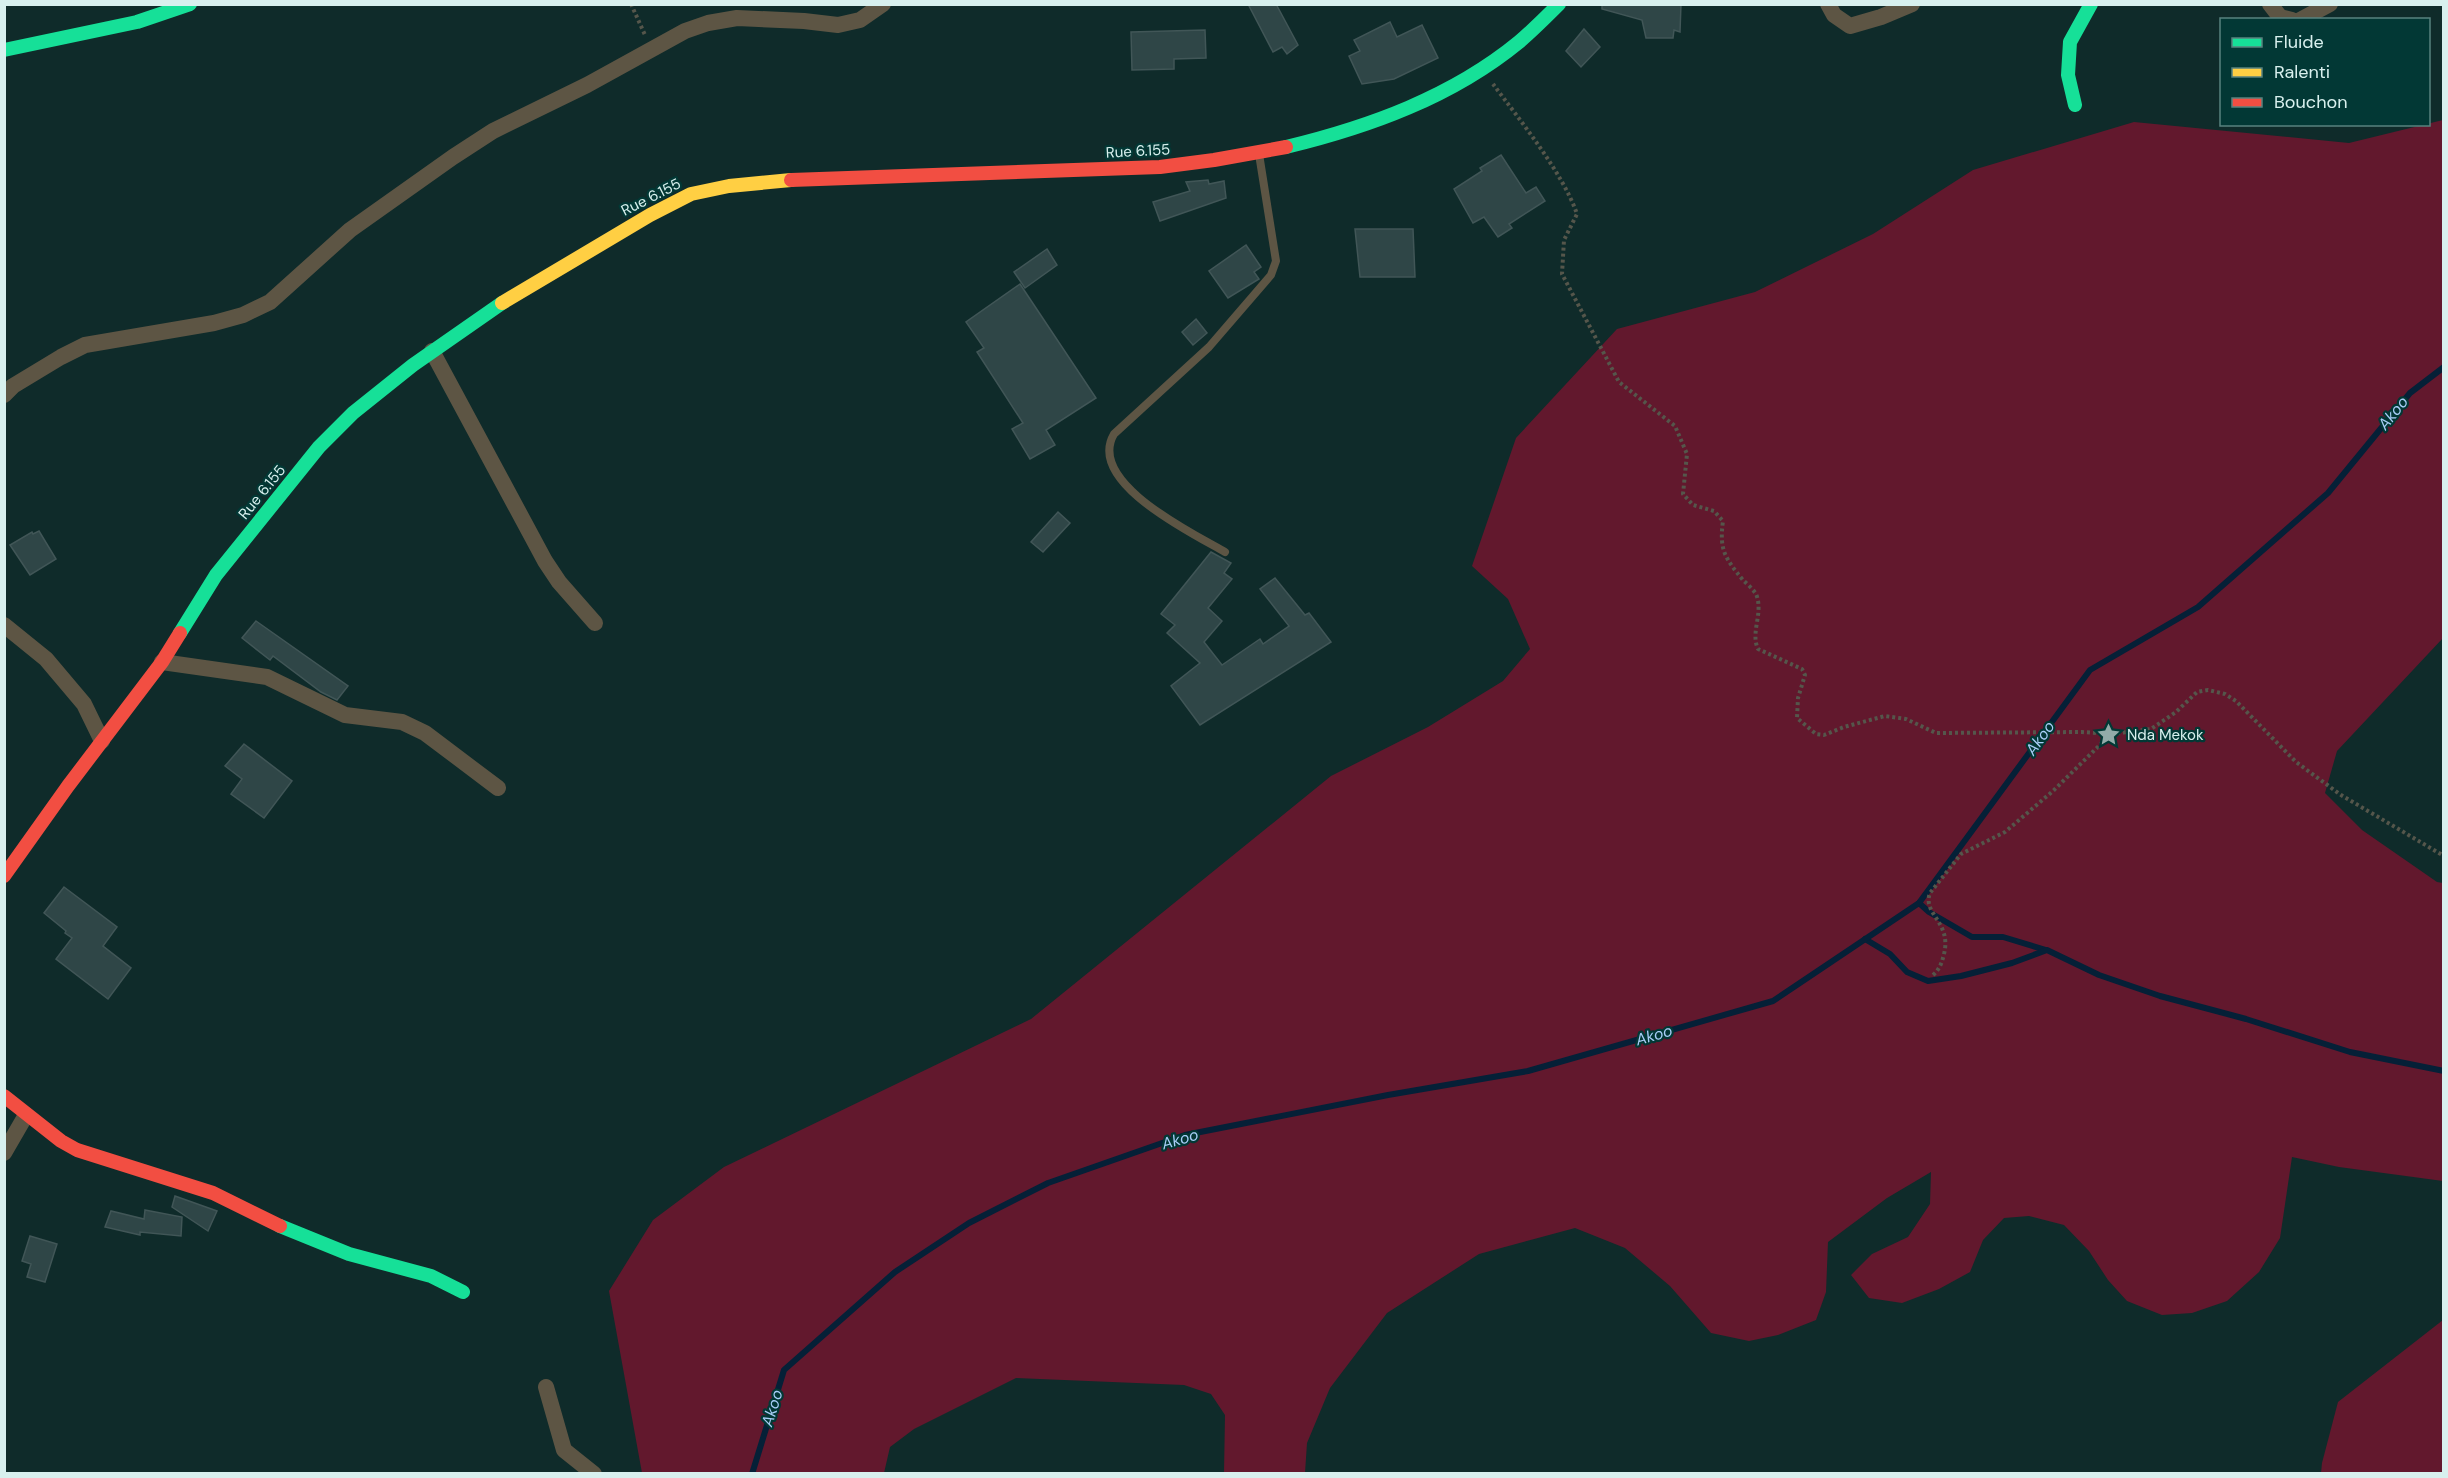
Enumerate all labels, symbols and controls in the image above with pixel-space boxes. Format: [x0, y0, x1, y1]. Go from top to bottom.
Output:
legend [2220, 18, 2430, 126]
text: Fluide [2274, 30, 2324, 54]
text: Ralenti [2274, 60, 2330, 84]
text: Bouchon [2274, 90, 2348, 114]
street label: Rue 6.155 [1105, 139, 1171, 163]
street label: Rue 6.155 [618, 173, 684, 221]
water label: Akoo [2372, 392, 2413, 435]
street label: Rue 6.155 [234, 461, 290, 523]
water label: Akoo [2020, 717, 2060, 760]
place icon: Nda Mekok [2096, 722, 2122, 748]
place label: Nda Mekok [2127, 725, 2204, 745]
water label: Akoo [1632, 1020, 1675, 1051]
water label: Akoo [1158, 1124, 1201, 1155]
water label: Akoo [756, 1387, 788, 1430]

